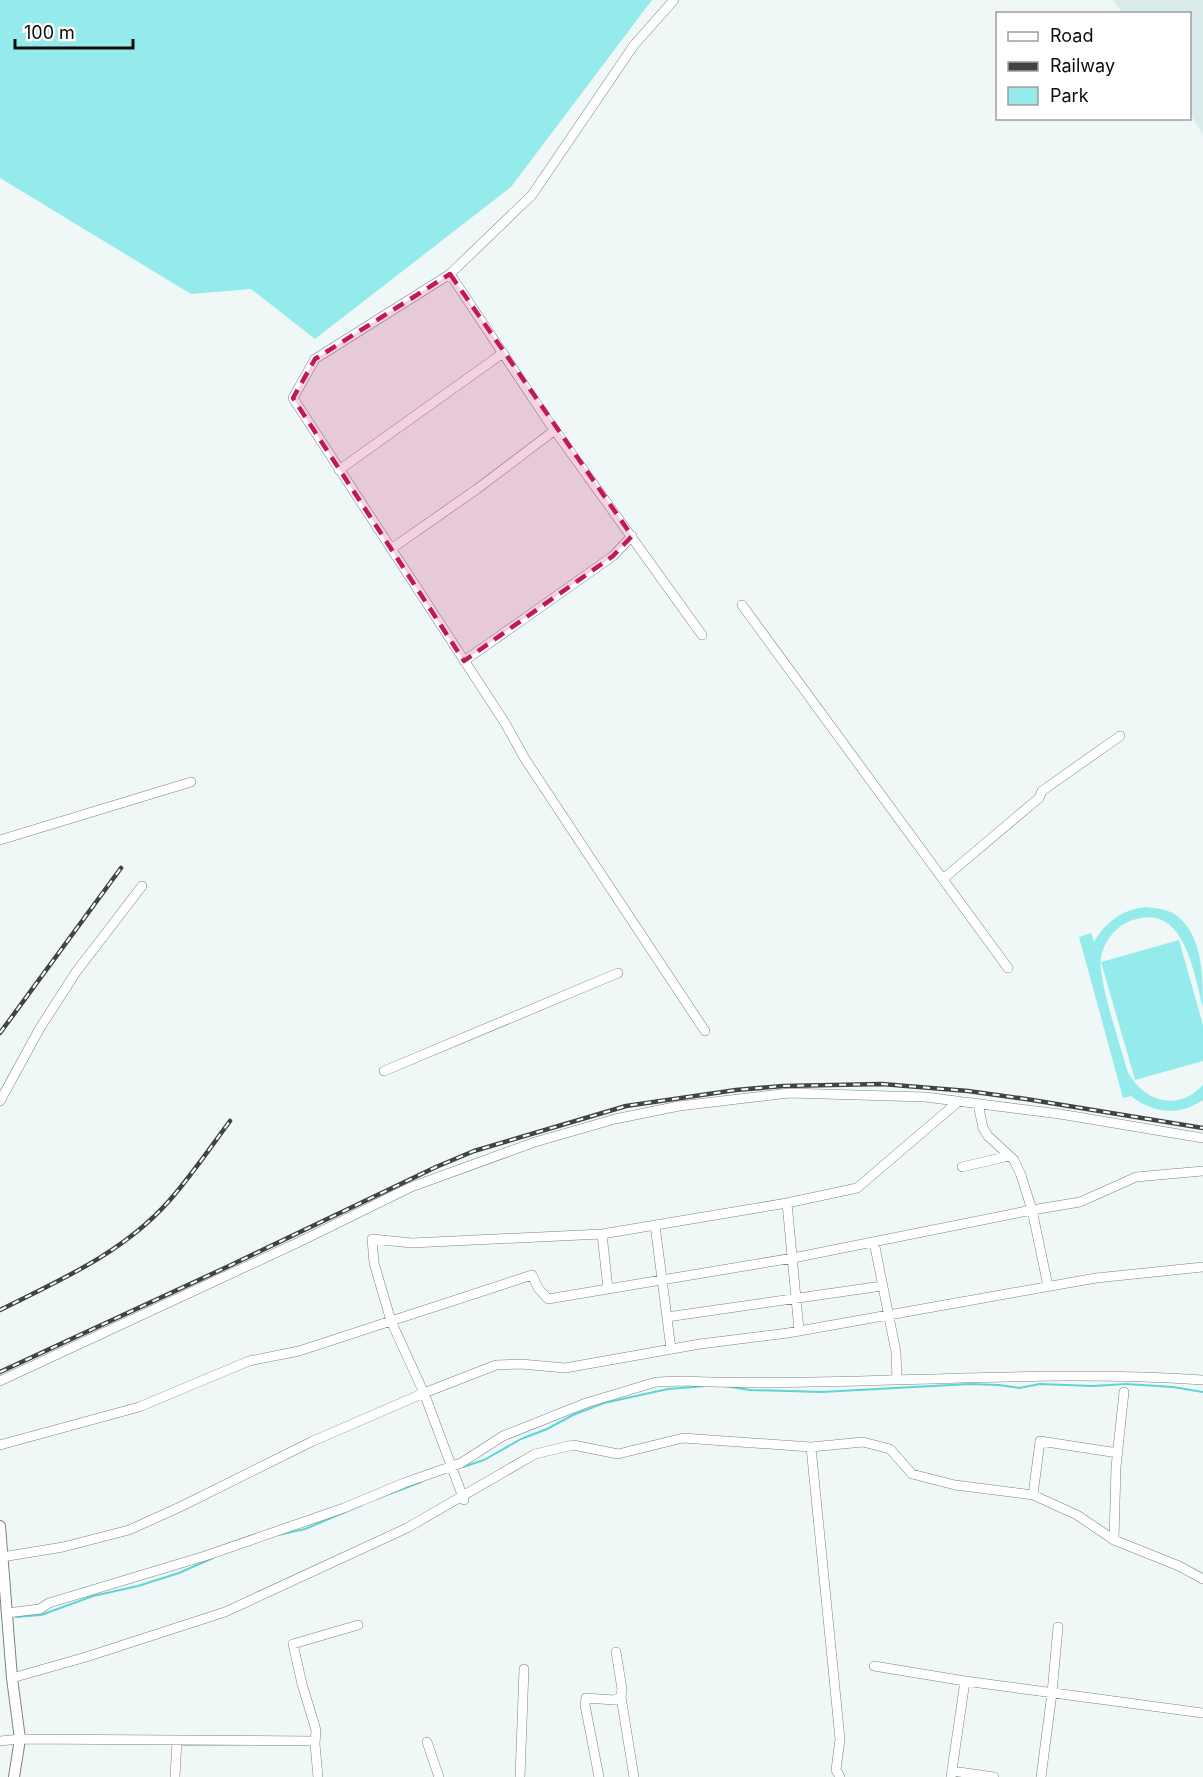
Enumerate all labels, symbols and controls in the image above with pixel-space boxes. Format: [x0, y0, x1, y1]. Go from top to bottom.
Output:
scale bar [15, 12, 134, 50]
legend [996, 12, 1191, 120]
text: 100 m [24, 22, 75, 43]
text: Road [1050, 25, 1093, 46]
text: Railway [1050, 55, 1115, 76]
text: Park [1050, 85, 1089, 106]

